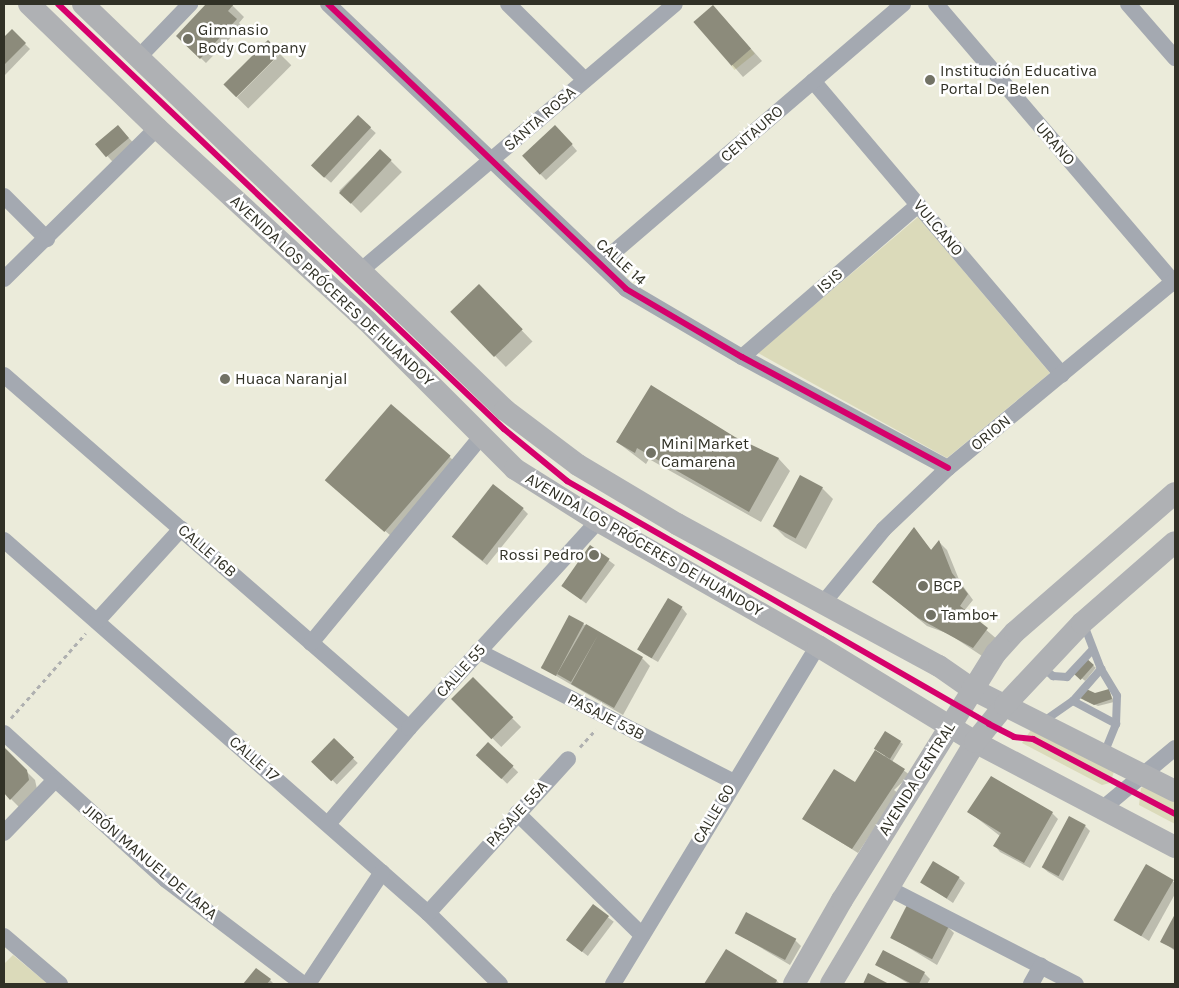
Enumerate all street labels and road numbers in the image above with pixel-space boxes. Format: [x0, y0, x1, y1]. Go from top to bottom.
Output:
street label: SANTA ROSA [500, 83, 580, 155]
street label: CENTAURO [717, 102, 787, 166]
street label: URANO [1031, 119, 1079, 169]
street label: AVENIDA LOS PRÓCERES DE HUANDOY [226, 192, 438, 390]
street label: VULCANO [909, 196, 967, 260]
street label: CALLE 14 [592, 234, 650, 290]
street label: ISIS [813, 264, 847, 298]
street label: ORION [967, 411, 1015, 455]
street label: AVENIDA LOS PRÓCERES DE HUANDOY [522, 469, 766, 621]
street label: CALLE 16B [174, 520, 240, 582]
street label: CALLE 55 [432, 640, 490, 702]
street label: PASAJE 53B [564, 689, 648, 745]
street label: AVENIDA CENTRAL [874, 719, 960, 839]
street label: CALLE 17 [225, 732, 283, 786]
street label: PASAJE 55A [482, 777, 552, 851]
street label: CALLE 60 [689, 781, 739, 847]
street label: JIRÓN MANUEL DE LARA [79, 800, 221, 924]

